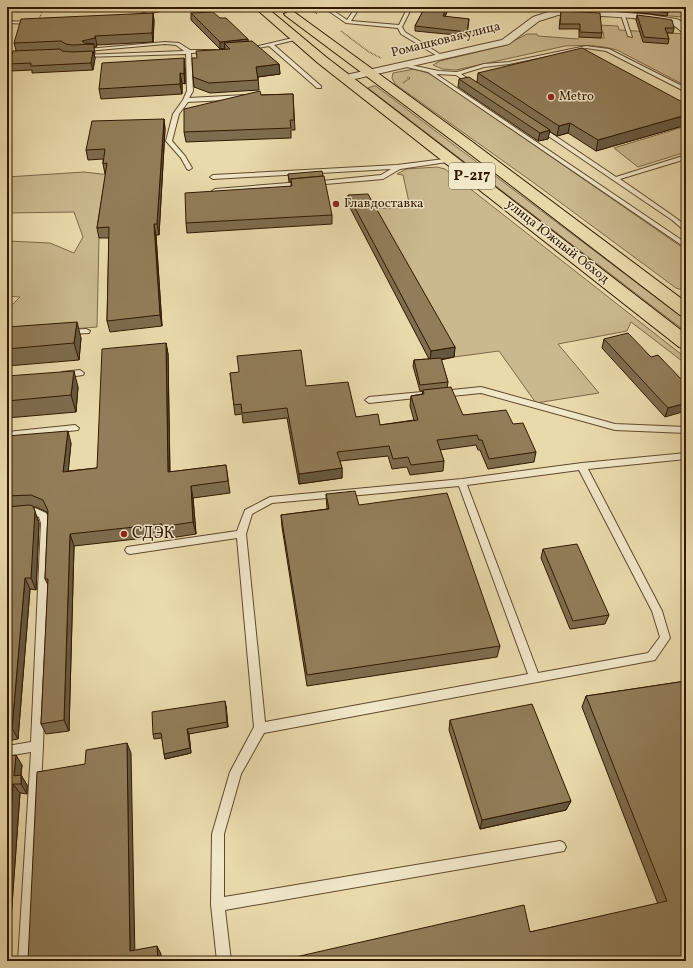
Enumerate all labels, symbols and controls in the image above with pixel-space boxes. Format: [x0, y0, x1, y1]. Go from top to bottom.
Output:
street label: Ромашковая улица [389, 18, 503, 62]
place label: Metro [559, 88, 594, 106]
marker: Metro [546, 92, 556, 102]
road number: Р-217 [449, 163, 495, 189]
place label: Главдоставка [344, 195, 424, 213]
street label: улица Южный Обход [501, 196, 613, 289]
marker: Главдоставка [331, 199, 341, 209]
place label: СДЭК [132, 523, 175, 545]
marker: СДЭК [119, 529, 129, 539]

